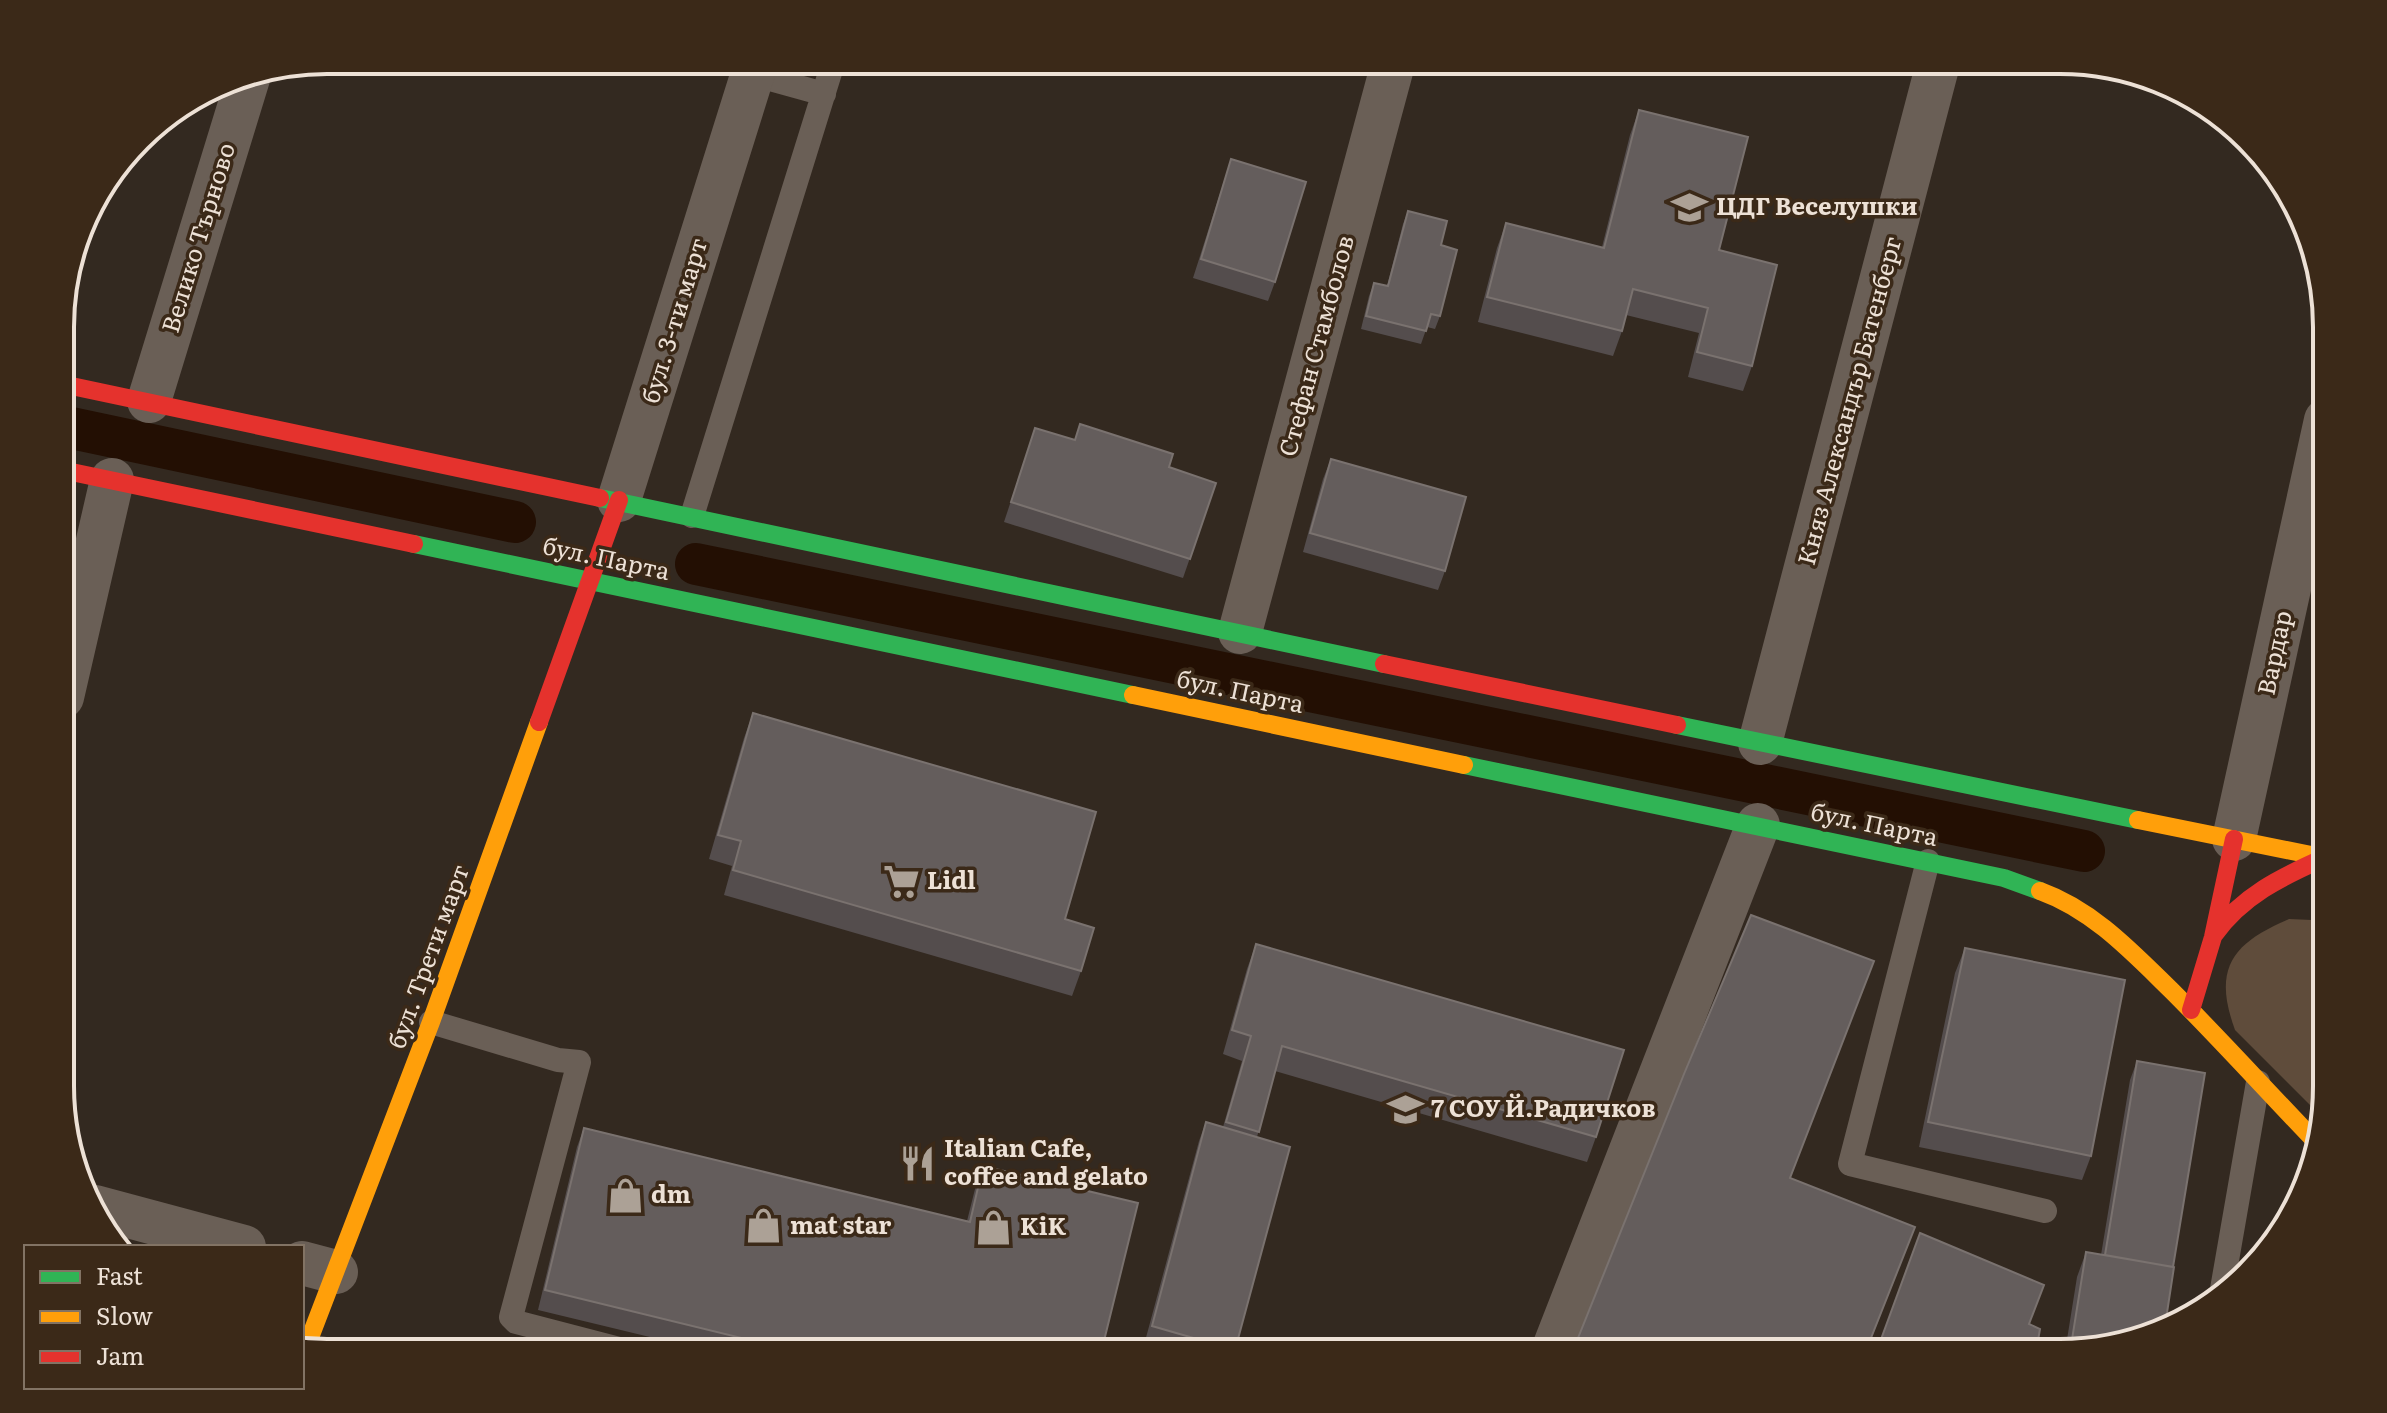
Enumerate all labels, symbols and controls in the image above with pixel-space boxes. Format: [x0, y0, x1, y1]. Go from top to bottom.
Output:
street label: Велико Търново [151, 138, 242, 337]
place label: ЦДГ Веселушки [1716, 187, 1918, 222]
school or university icon: ЦДГ Веселушки [1671, 188, 1709, 226]
street label: Стефан Стамболов [1268, 231, 1361, 460]
street label: Княз Александър Батенберг [1787, 232, 1908, 568]
street label: бул. 3-ти март [631, 233, 714, 407]
street label: бул. Парта [540, 526, 673, 587]
street label: Вардар [2247, 607, 2299, 698]
street label: бул. Парта [1174, 659, 1307, 720]
street label: бул. Парта [1808, 792, 1941, 853]
street label: бул. Трети март [377, 859, 476, 1053]
place label: Lidl [927, 861, 976, 896]
supermarket icon: Lidl [882, 862, 920, 900]
place label: 7 СОУ Й.Радичков [1431, 1089, 1656, 1124]
school or university icon: 7 СОУ Й.Радичков [1386, 1090, 1424, 1128]
place label: Italian Cafe, coffee and gelato [944, 1129, 1148, 1192]
restaurant icon: Italian Cafe, coffee and gelato [899, 1144, 937, 1182]
place label: dm [651, 1175, 691, 1210]
shop icon: dm [606, 1176, 644, 1214]
place label: mat star [790, 1206, 891, 1241]
shop icon: mat star [745, 1207, 783, 1245]
place label: KiK [1020, 1207, 1067, 1242]
shop icon: KiK [975, 1208, 1013, 1246]
legend [24, 1245, 304, 1389]
text: Fast [96, 1257, 143, 1292]
text: Slow [96, 1297, 153, 1332]
text: Jam [96, 1337, 144, 1372]

